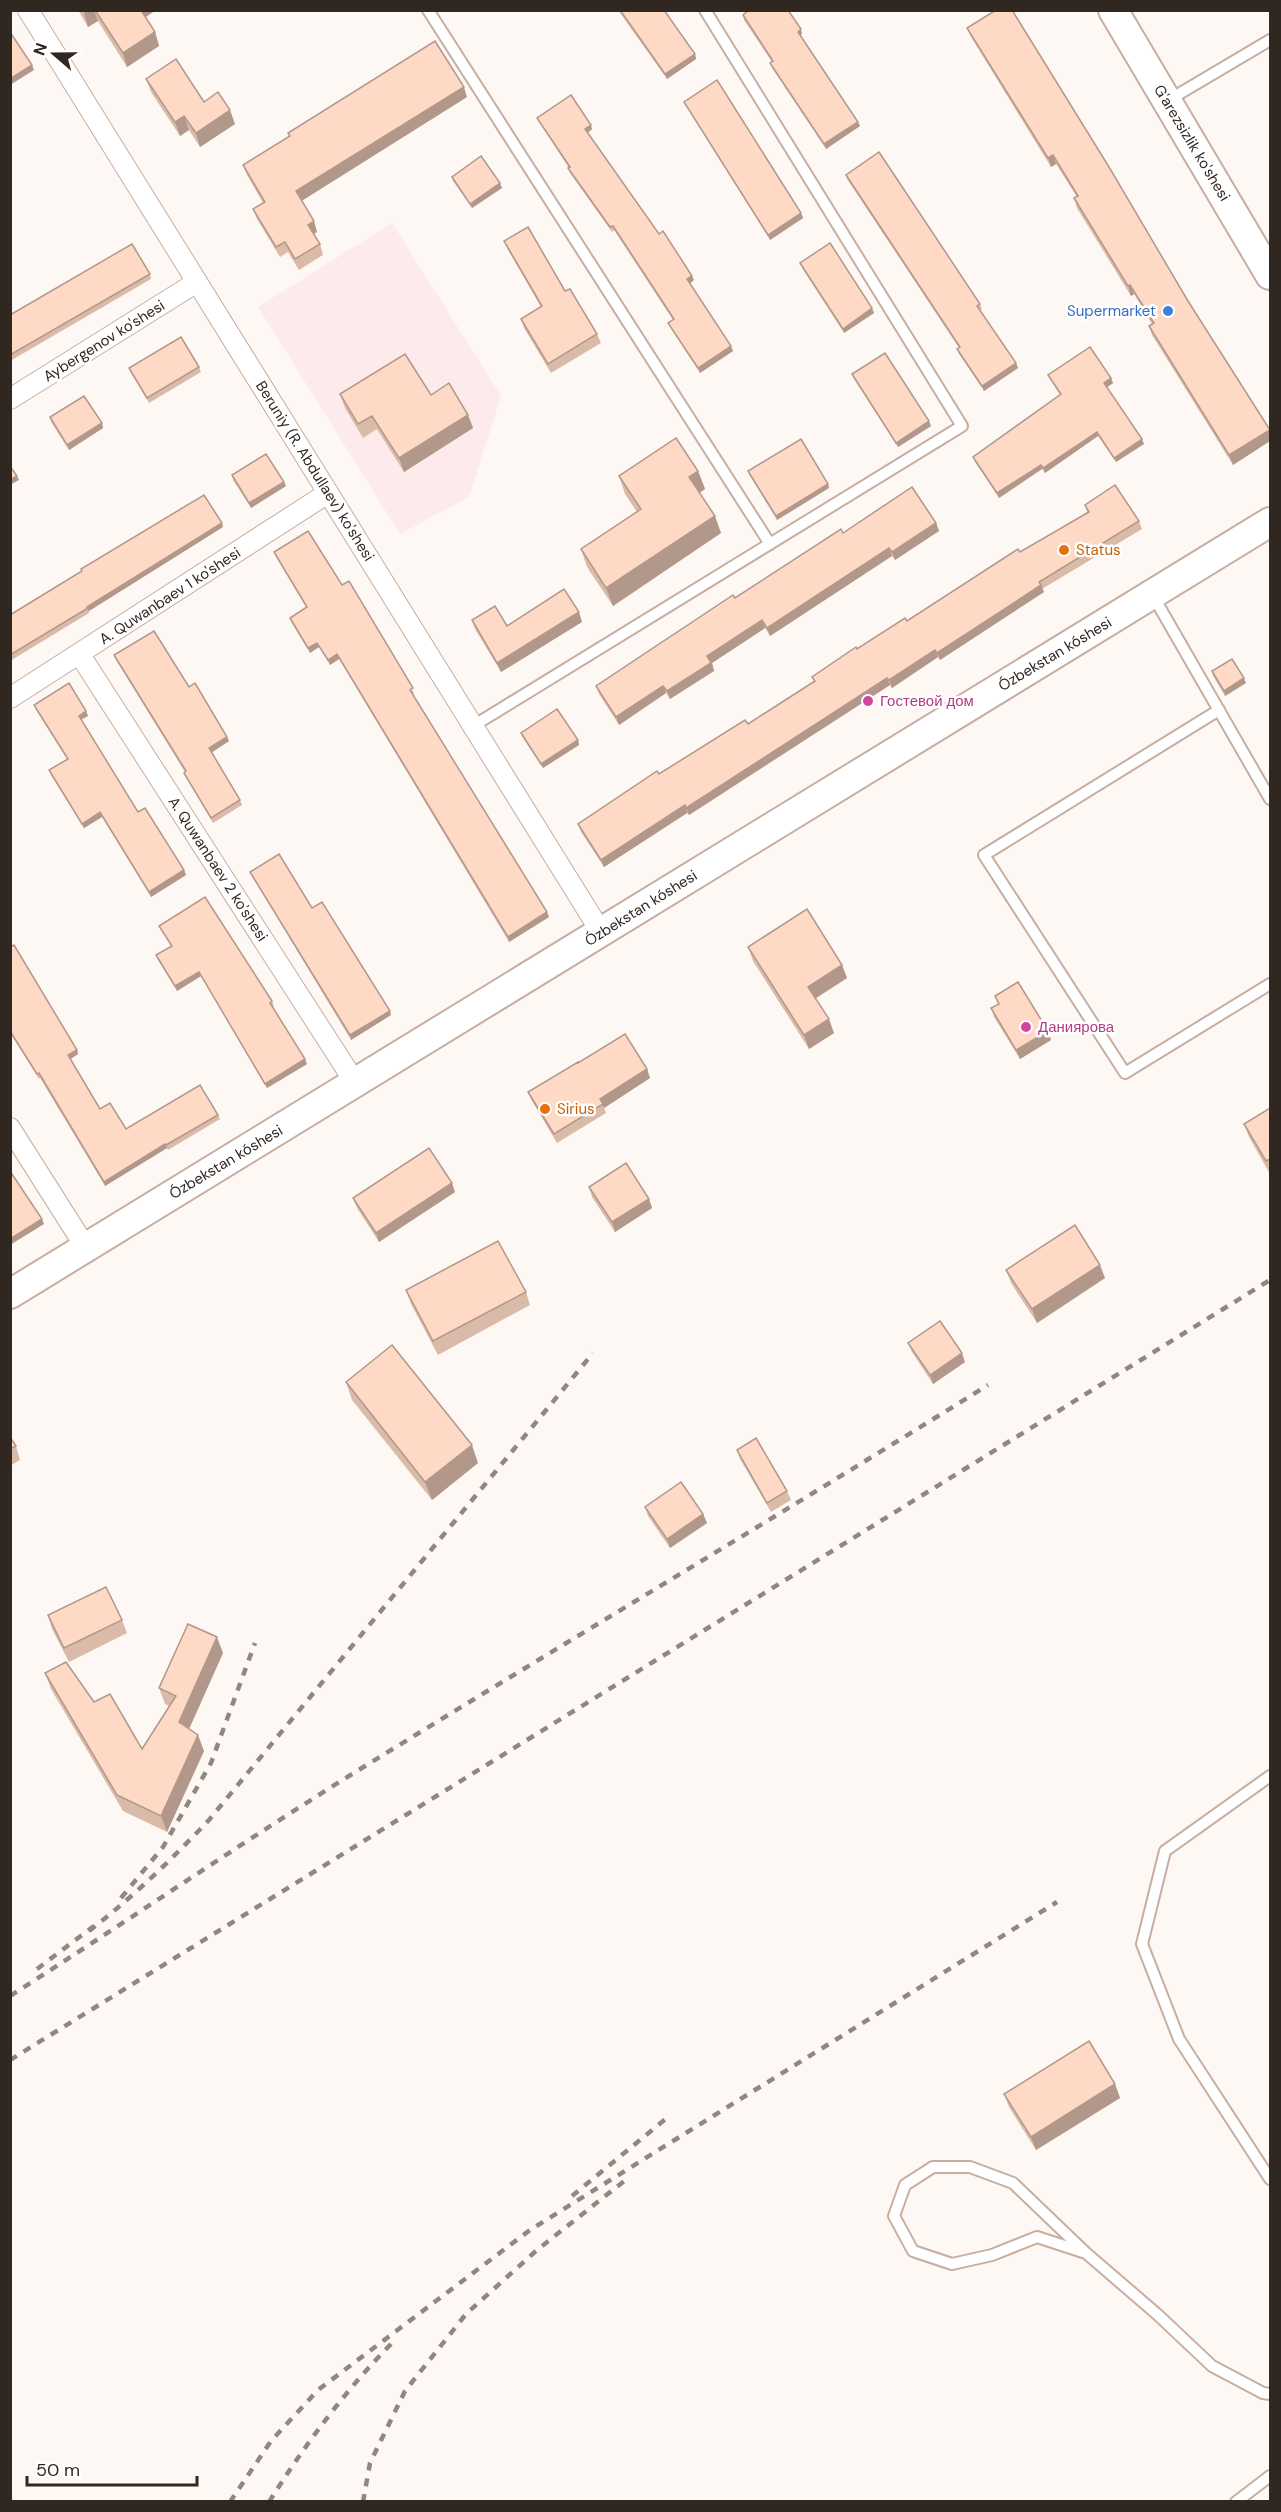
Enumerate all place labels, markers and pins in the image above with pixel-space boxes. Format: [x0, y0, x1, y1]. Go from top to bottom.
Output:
place label: Supermarket [1067, 301, 1156, 321]
marker: Supermarket [1161, 304, 1175, 318]
place label: Status [1076, 540, 1121, 560]
marker: Status [1057, 543, 1071, 557]
place label: Гостевой дом [880, 691, 974, 711]
marker: Гостевой дом [861, 694, 875, 708]
place label: Даниярова [1038, 1017, 1115, 1037]
marker: Даниярова [1019, 1020, 1033, 1034]
place label: Sirius [557, 1099, 595, 1119]
marker: Sirius [538, 1102, 552, 1116]

